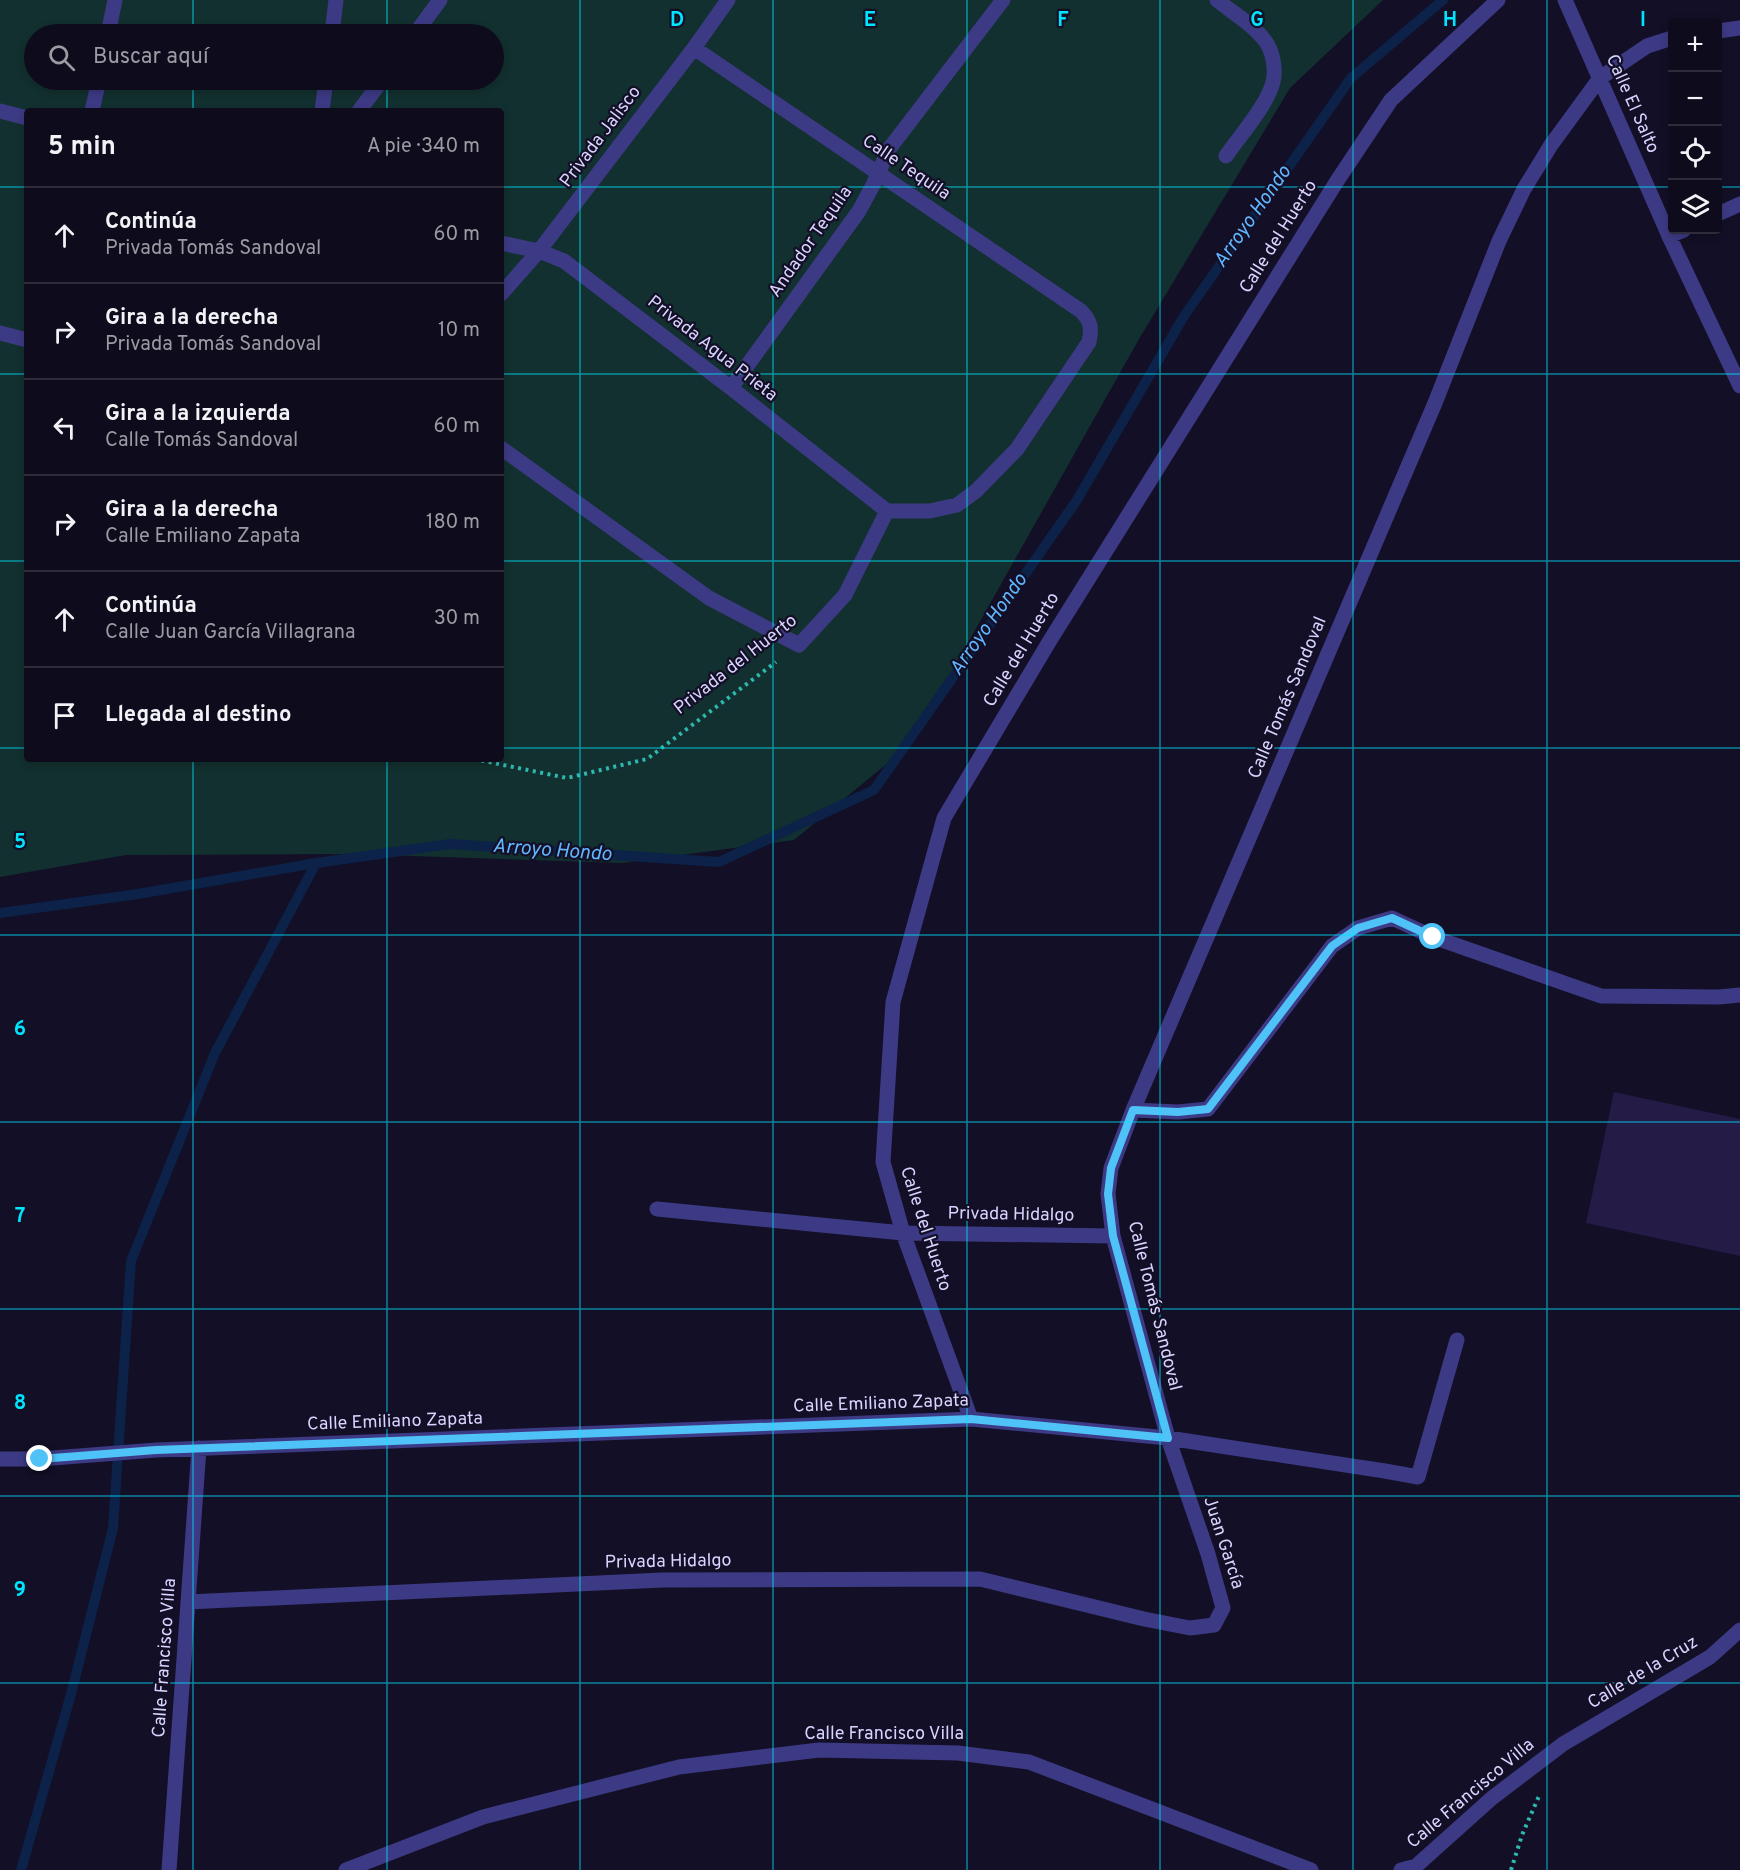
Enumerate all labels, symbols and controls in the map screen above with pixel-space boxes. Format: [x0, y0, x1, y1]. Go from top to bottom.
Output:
text: D [670, 8, 684, 34]
text: E [864, 8, 876, 34]
text: F [1057, 8, 1069, 34]
text: G [1250, 8, 1264, 34]
text: H [1443, 8, 1457, 34]
text: I [1640, 8, 1646, 34]
map controls [1668, 18, 1722, 234]
button: + [1668, 18, 1722, 72]
search box [24, 24, 504, 90]
icon: search [45, 41, 78, 74]
text: Buscar aquí [93, 44, 209, 71]
street label: Calle El Salto [1600, 51, 1664, 157]
button: − [1668, 72, 1722, 126]
street label: Privada Jalisco [555, 82, 647, 192]
button: locate [1668, 126, 1722, 180]
street label: Calle Tequila [857, 130, 955, 206]
text: 5 min [48, 131, 116, 164]
text: A pie · 340 m [367, 134, 480, 160]
water label: Arroyo Hondo [1208, 160, 1298, 273]
street label: Calle del Huerto [1235, 176, 1323, 298]
button: layers [1668, 180, 1722, 234]
street label: Andador Tequila [764, 182, 858, 302]
text: Continúa [105, 209, 197, 236]
icon: ahead [48, 219, 81, 252]
text: 60 m [434, 222, 480, 248]
text: Privada Tomás Sandoval [105, 236, 321, 262]
street label: Privada Agua Prieta [642, 291, 782, 407]
text: Gira a la derecha [105, 305, 278, 332]
icon: right [48, 315, 81, 348]
text: 10 m [438, 318, 480, 344]
text: Privada Tomás Sandoval [105, 332, 321, 358]
text: Gira a la izquierda [105, 401, 291, 428]
icon: left [48, 411, 81, 444]
text: 60 m [434, 414, 480, 440]
text: Calle Tomás Sandoval [105, 428, 298, 454]
text: Gira a la derecha [105, 497, 278, 524]
icon: right [48, 507, 81, 540]
text: 180 m [426, 510, 480, 536]
text: Calle Emiliano Zapata [105, 524, 300, 550]
water label: Arroyo Hondo [944, 568, 1034, 681]
street label: Calle del Huerto [979, 589, 1065, 711]
text: Continúa [105, 593, 197, 620]
icon: ahead [48, 603, 81, 636]
text: 30 m [434, 606, 480, 632]
street label: Privada del Huerto [670, 610, 802, 720]
street label: Calle Tomás Sandoval [1243, 613, 1333, 783]
text: Calle Juan García Villagrana [105, 620, 356, 646]
icon: arrive [48, 699, 81, 732]
text: Llegada al destino [105, 702, 291, 729]
text: 5 [14, 830, 26, 856]
water label: Arroyo Hondo [492, 834, 613, 868]
route start [1419, 923, 1445, 949]
text: 6 [14, 1017, 26, 1043]
street label: Calle del Huerto [894, 1164, 956, 1294]
street label: Privada Hidalgo [947, 1202, 1075, 1228]
text: 7 [15, 1204, 25, 1230]
street label: Calle Tomás Sandoval [1122, 1219, 1186, 1393]
street label: Calle Emiliano Zapata [793, 1389, 969, 1419]
text: 8 [14, 1391, 26, 1417]
street label: Calle Emiliano Zapata [307, 1407, 483, 1437]
route end [26, 1445, 52, 1471]
street label: Juan García [1197, 1494, 1249, 1592]
street label: Privada Hidalgo [604, 1549, 732, 1575]
text: 9 [14, 1578, 26, 1604]
street label: Calle Francisco Villa [148, 1578, 182, 1738]
street label: Calle de la Cruz [1584, 1631, 1702, 1715]
street label: Calle Francisco Villa [804, 1723, 964, 1746]
street label: Calle Francisco Villa [1402, 1734, 1540, 1854]

